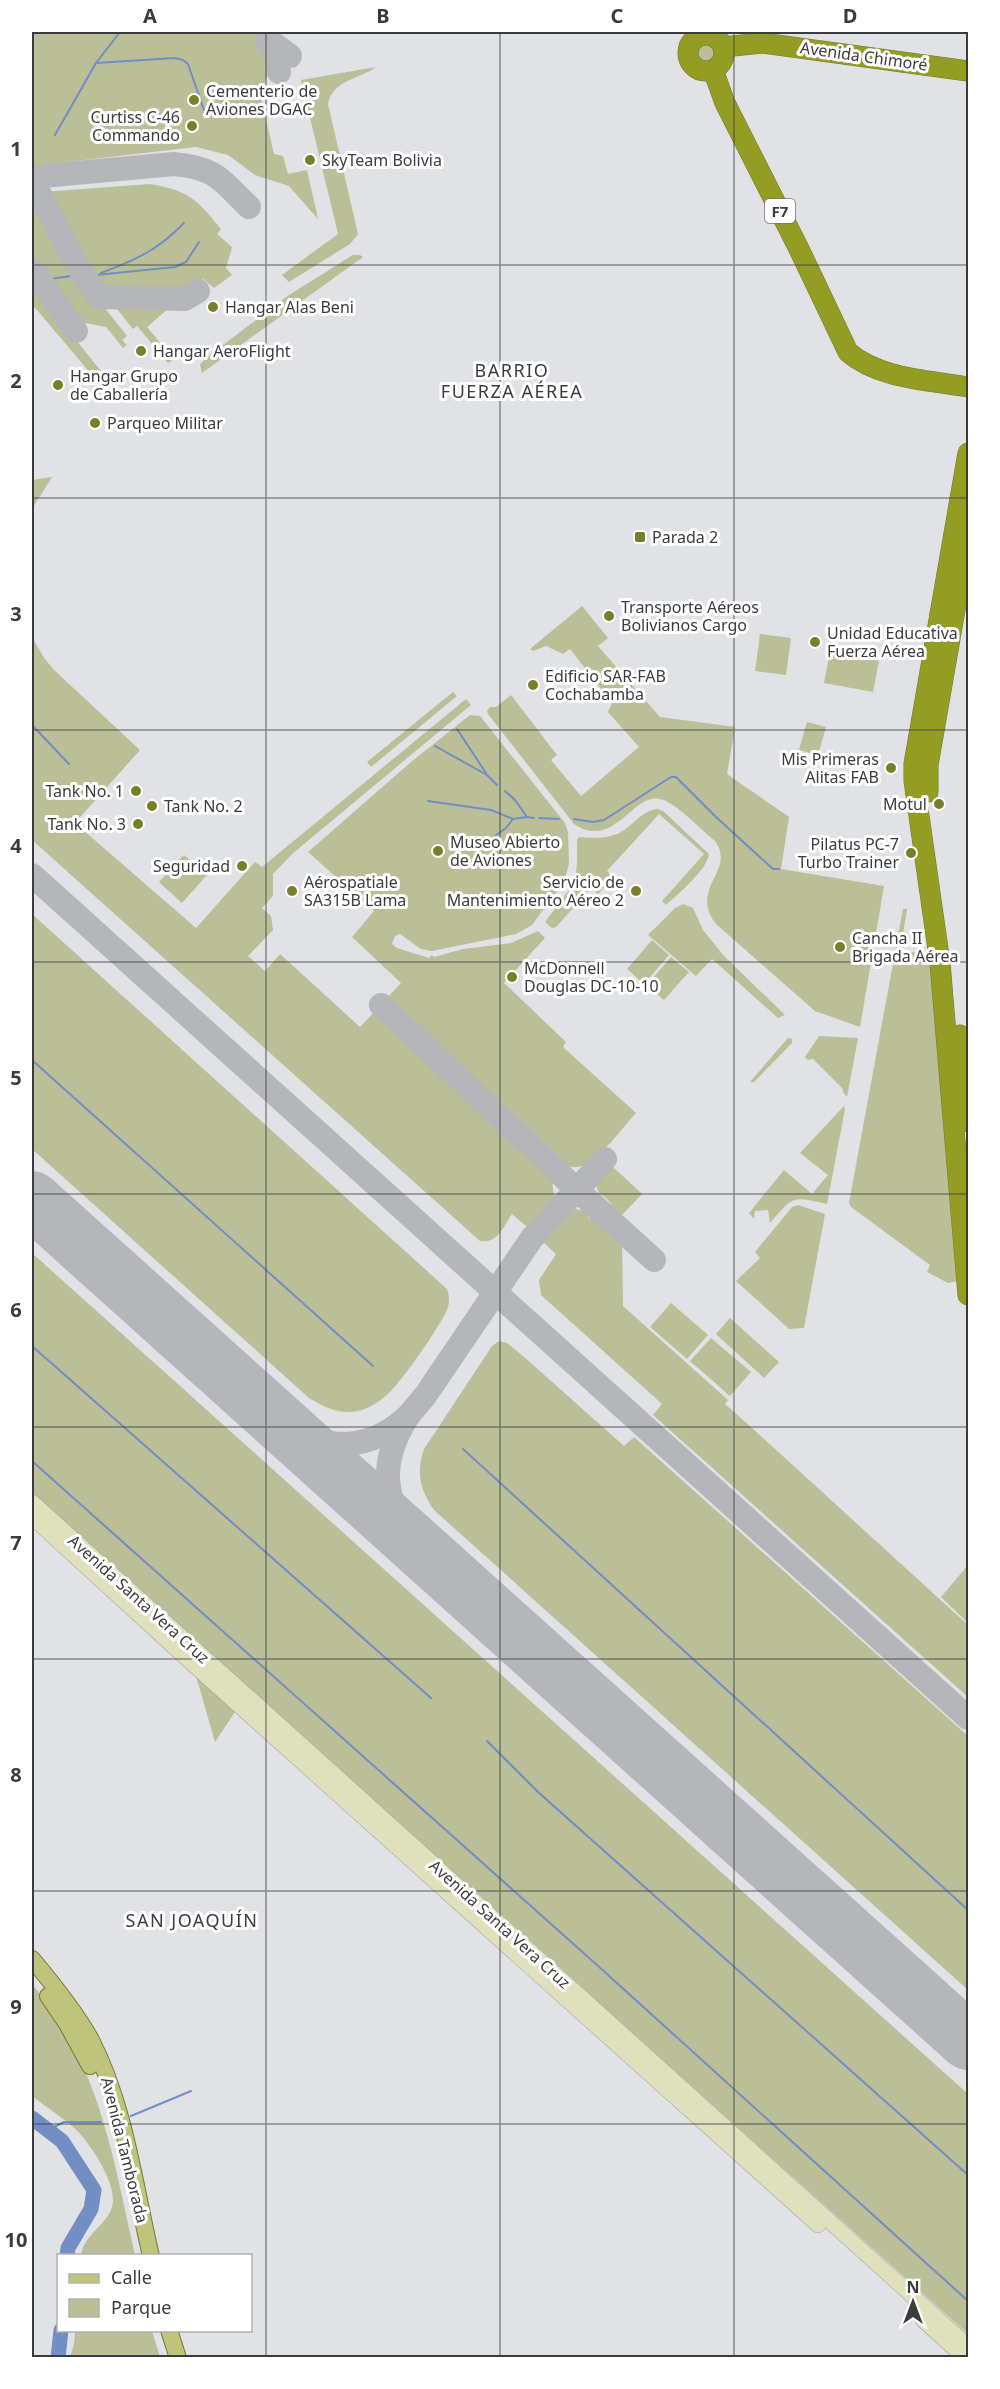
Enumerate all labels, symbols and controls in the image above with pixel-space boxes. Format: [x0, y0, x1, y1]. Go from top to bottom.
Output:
text: A [143, 2, 157, 29]
text: B [376, 2, 390, 29]
text: C [611, 2, 624, 29]
text: D [843, 2, 857, 29]
street label: Avenida Chimoré [799, 36, 929, 76]
place label: Cementerio de Aviones DGAC [206, 80, 317, 120]
marker: Cementerio de Aviones DGAC [187, 93, 201, 107]
place label: Curtiss C-46 Commando [90, 106, 180, 146]
marker: Curtiss C-46 Commando [185, 119, 199, 133]
text: 1 [10, 135, 22, 162]
place label: SkyTeam Bolivia [322, 149, 442, 171]
marker: SkyTeam Bolivia [303, 153, 317, 167]
road number: F7 [765, 199, 795, 223]
place label: Hangar Alas Beni [225, 296, 354, 318]
marker: Hangar Alas Beni [206, 300, 220, 314]
place label: Hangar AeroFlight [153, 340, 291, 362]
marker: Hangar AeroFlight [134, 344, 148, 358]
district label: BARRIO FUERZA AÉREA [441, 358, 583, 403]
place label: Hangar Grupo de Caballería [70, 365, 178, 405]
text: 2 [10, 367, 22, 394]
marker: Hangar Grupo de Caballería [51, 378, 65, 392]
place label: Parqueo Militar [107, 412, 223, 434]
marker: Parqueo Militar [88, 416, 102, 430]
place label: Parada 2 [652, 526, 718, 548]
marker: Parada 2 [633, 530, 647, 544]
place label: Transporte Aéreos Bolivianos Cargo [621, 596, 759, 636]
text: 3 [10, 600, 22, 627]
marker: Transporte Aéreos Bolivianos Cargo [602, 609, 616, 623]
place label: Unidad Educativa Fuerza Aérea [827, 622, 958, 662]
marker: Unidad Educativa Fuerza Aérea [808, 635, 822, 649]
place label: Edificio SAR-FAB Cochabamba [545, 665, 666, 705]
marker: Edificio SAR-FAB Cochabamba [526, 678, 540, 692]
place label: Mis Primeras Alitas FAB [781, 748, 879, 788]
marker: Mis Primeras Alitas FAB [884, 761, 898, 775]
place label: Tank No. 1 [45, 780, 124, 802]
marker: Tank No. 1 [129, 784, 143, 798]
place label: Motul [883, 793, 927, 815]
place label: Tank No. 2 [164, 795, 243, 817]
marker: Motul [932, 797, 946, 811]
marker: Tank No. 2 [145, 799, 159, 813]
place label: Tank No. 3 [47, 813, 126, 835]
marker: Tank No. 3 [131, 817, 145, 831]
place label: Museo Abierto de Aviones [450, 831, 560, 871]
text: 4 [10, 832, 22, 859]
place label: Pilatus PC-7 Turbo Trainer [798, 833, 899, 873]
marker: Museo Abierto de Aviones [431, 844, 445, 858]
marker: Pilatus PC-7 Turbo Trainer [904, 846, 918, 860]
place label: Seguridad [153, 855, 230, 877]
marker: Seguridad [235, 859, 249, 873]
place label: Aérospatiale SA315B Lama [304, 871, 406, 911]
place label: Servicio de Mantenimiento Aéreo 2 [447, 871, 624, 911]
marker: Aérospatiale SA315B Lama [285, 884, 299, 898]
marker: Servicio de Mantenimiento Aéreo 2 [629, 884, 643, 898]
place label: Cancha II Brigada Aérea [852, 927, 958, 967]
marker: Cancha II Brigada Aérea [833, 940, 847, 954]
place label: McDonnell Douglas DC-10-10 [524, 957, 659, 997]
marker: McDonnell Douglas DC-10-10 [505, 970, 519, 984]
text: 5 [10, 1064, 22, 1091]
text: 6 [10, 1296, 22, 1323]
text: 7 [10, 1529, 22, 1556]
street label: Avenida Santa Vera Cruz [64, 1530, 214, 1668]
text: 8 [10, 1761, 22, 1788]
street label: Avenida Santa Vera Cruz [425, 1855, 575, 1993]
district label: SAN JOAQUÍN [126, 1908, 259, 1932]
text: 9 [10, 1993, 22, 2020]
street label: Avenida Tamborada [96, 2075, 154, 2225]
text: 10 [5, 2226, 27, 2253]
legend [57, 2254, 252, 2332]
text: Calle [111, 2265, 152, 2289]
north arrow [883, 2272, 943, 2332]
text: N [906, 2276, 920, 2298]
text: Parque [111, 2295, 171, 2319]

